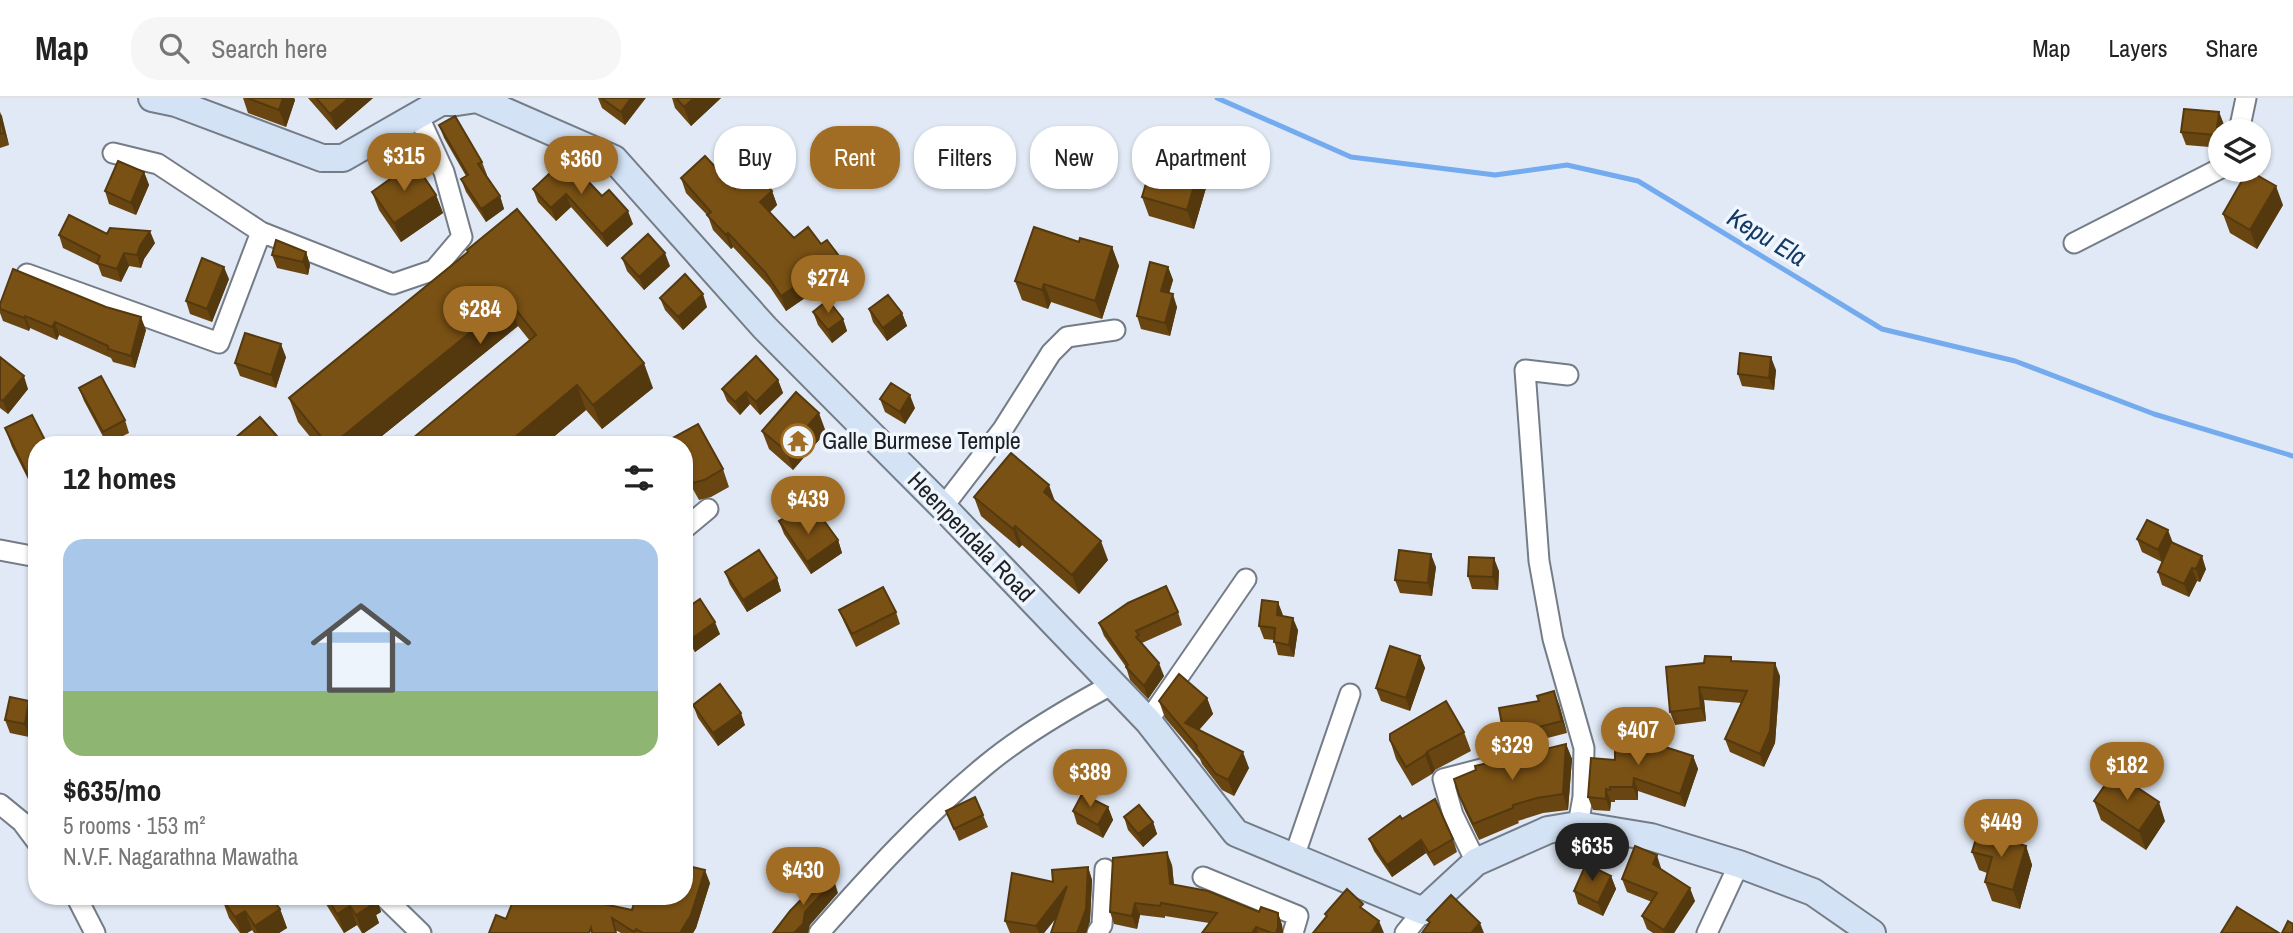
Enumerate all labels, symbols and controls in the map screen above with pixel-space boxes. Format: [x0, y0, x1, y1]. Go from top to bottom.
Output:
search box [131, 17, 621, 80]
text: Map [35, 26, 89, 70]
icon: search [155, 29, 193, 67]
text: Search here [211, 31, 327, 66]
text: Map [2032, 32, 2070, 64]
text: Layers [2108, 32, 2167, 64]
text: Share [2205, 32, 2258, 64]
map controls [2208, 119, 2271, 182]
button: layers [2208, 119, 2271, 182]
chip: Buy [714, 126, 796, 189]
chip: Rent [810, 126, 900, 189]
chip: Filters [914, 126, 1016, 189]
chip: New [1030, 126, 1118, 189]
chip: Apartment [1132, 126, 1270, 189]
pin: $315 [363, 134, 445, 193]
pin: $360 [540, 136, 622, 196]
text: $315 [383, 140, 425, 171]
text: $360 [560, 143, 602, 174]
water label: Kepu Ela [1721, 199, 1813, 274]
pin: $274 [787, 256, 869, 315]
text: $274 [807, 262, 849, 293]
pin: $284 [439, 286, 521, 346]
text: $284 [459, 293, 501, 324]
temple icon: Galle Burmese Temple [779, 422, 817, 460]
place label: Galle Burmese Temple [822, 424, 1021, 456]
text: 12 homes [63, 458, 177, 498]
icon: filters [620, 459, 658, 497]
street label: Heenpendala Road [901, 464, 1042, 608]
pin: $439 [767, 476, 849, 536]
text: $439 [787, 483, 829, 514]
icon: home [298, 585, 424, 711]
pin: $407 [1597, 708, 1679, 767]
text: $407 [1617, 714, 1659, 745]
pin: $329 [1471, 722, 1553, 782]
text: $329 [1491, 729, 1533, 760]
pin: $182 [2086, 742, 2168, 802]
text: $182 [2106, 749, 2148, 780]
pin: $389 [1049, 750, 1131, 809]
text: $389 [1069, 756, 1111, 787]
text: $635/mo [63, 770, 161, 810]
pin: $449 [1960, 800, 2042, 859]
text: $449 [1980, 806, 2022, 837]
text: 5 rooms · 153 m² [63, 810, 206, 841]
pin: $635 [1551, 824, 1633, 883]
text: $635 [1571, 830, 1613, 861]
text: N.V.F. Nagarathna Mawatha [63, 841, 298, 872]
pin: $430 [762, 848, 844, 907]
text: $430 [782, 854, 824, 885]

